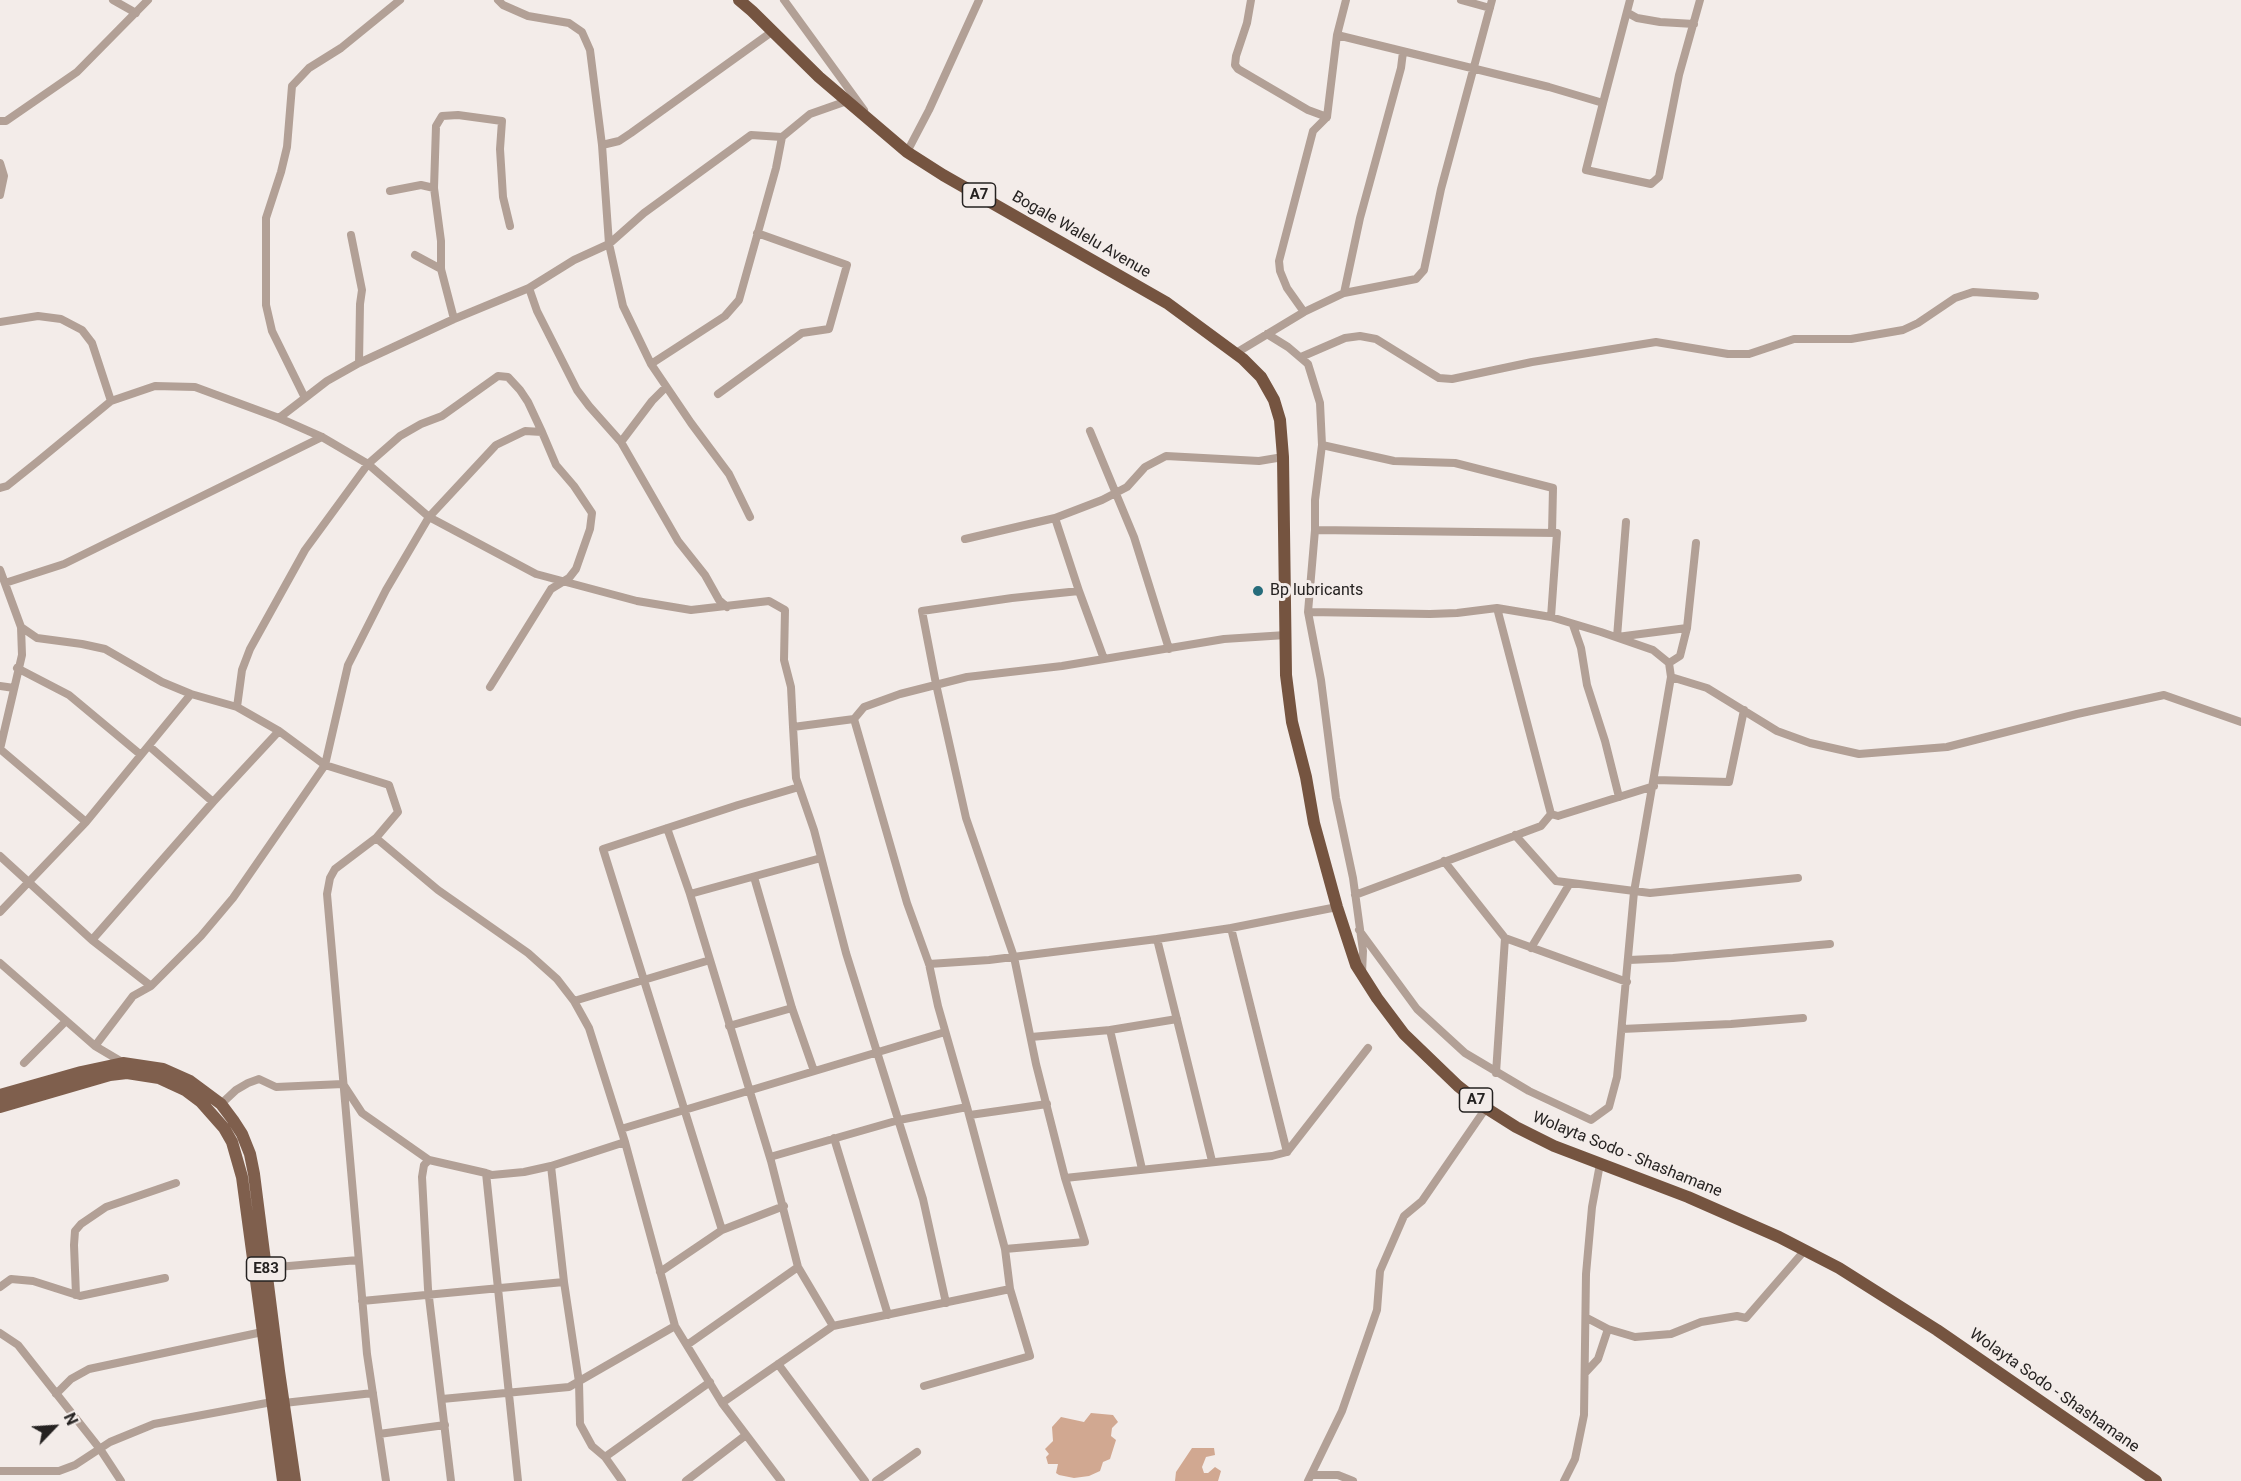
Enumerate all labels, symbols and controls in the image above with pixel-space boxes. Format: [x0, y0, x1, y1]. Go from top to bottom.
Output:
road number: A7 [962, 183, 996, 207]
street label: Bogale Walelu Avenue [1008, 187, 1154, 283]
place label: Bp lubricants [1270, 581, 1363, 601]
marker: Bp lubricants [1251, 584, 1265, 598]
road number: A7 [1460, 1088, 1492, 1112]
street label: Wolayta Sodo - Shashamane [1529, 1108, 1725, 1202]
road number: E83 [246, 1257, 286, 1281]
street label: Wolayta Sodo - Shashamane [1965, 1325, 2143, 1457]
north arrow [24, 1397, 84, 1457]
text: N [60, 1410, 82, 1428]

